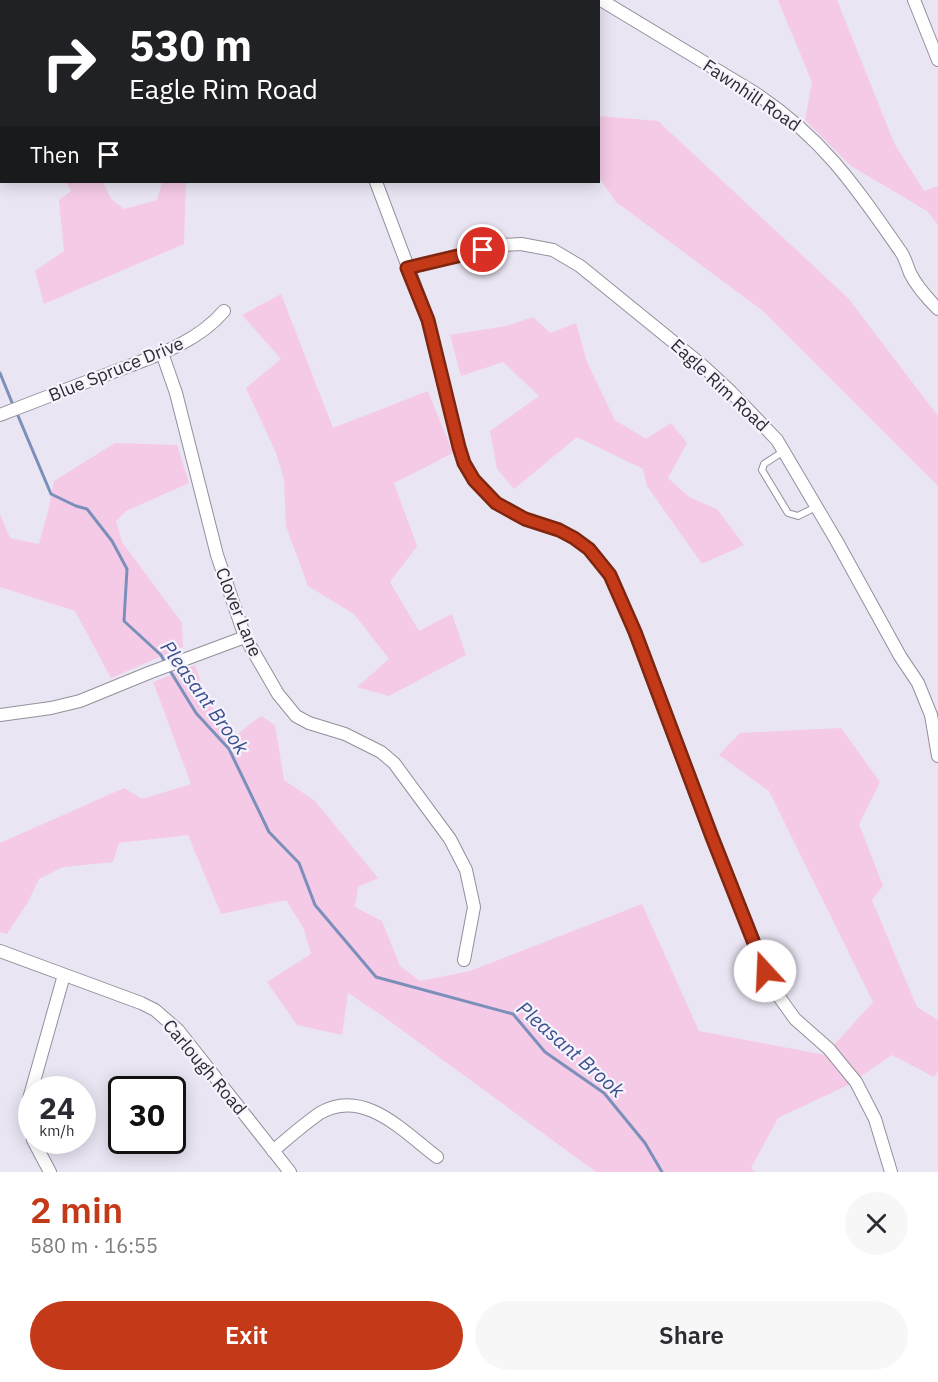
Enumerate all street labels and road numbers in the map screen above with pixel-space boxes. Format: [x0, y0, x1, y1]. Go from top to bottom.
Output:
street label: Fawnhill Road [699, 54, 805, 136]
street label: Blue Spruce Drive [45, 331, 187, 407]
street label: Eagle Rim Road [666, 334, 774, 436]
street label: Clover Lane [211, 564, 267, 660]
street label: Carlough Road [158, 1014, 252, 1120]

